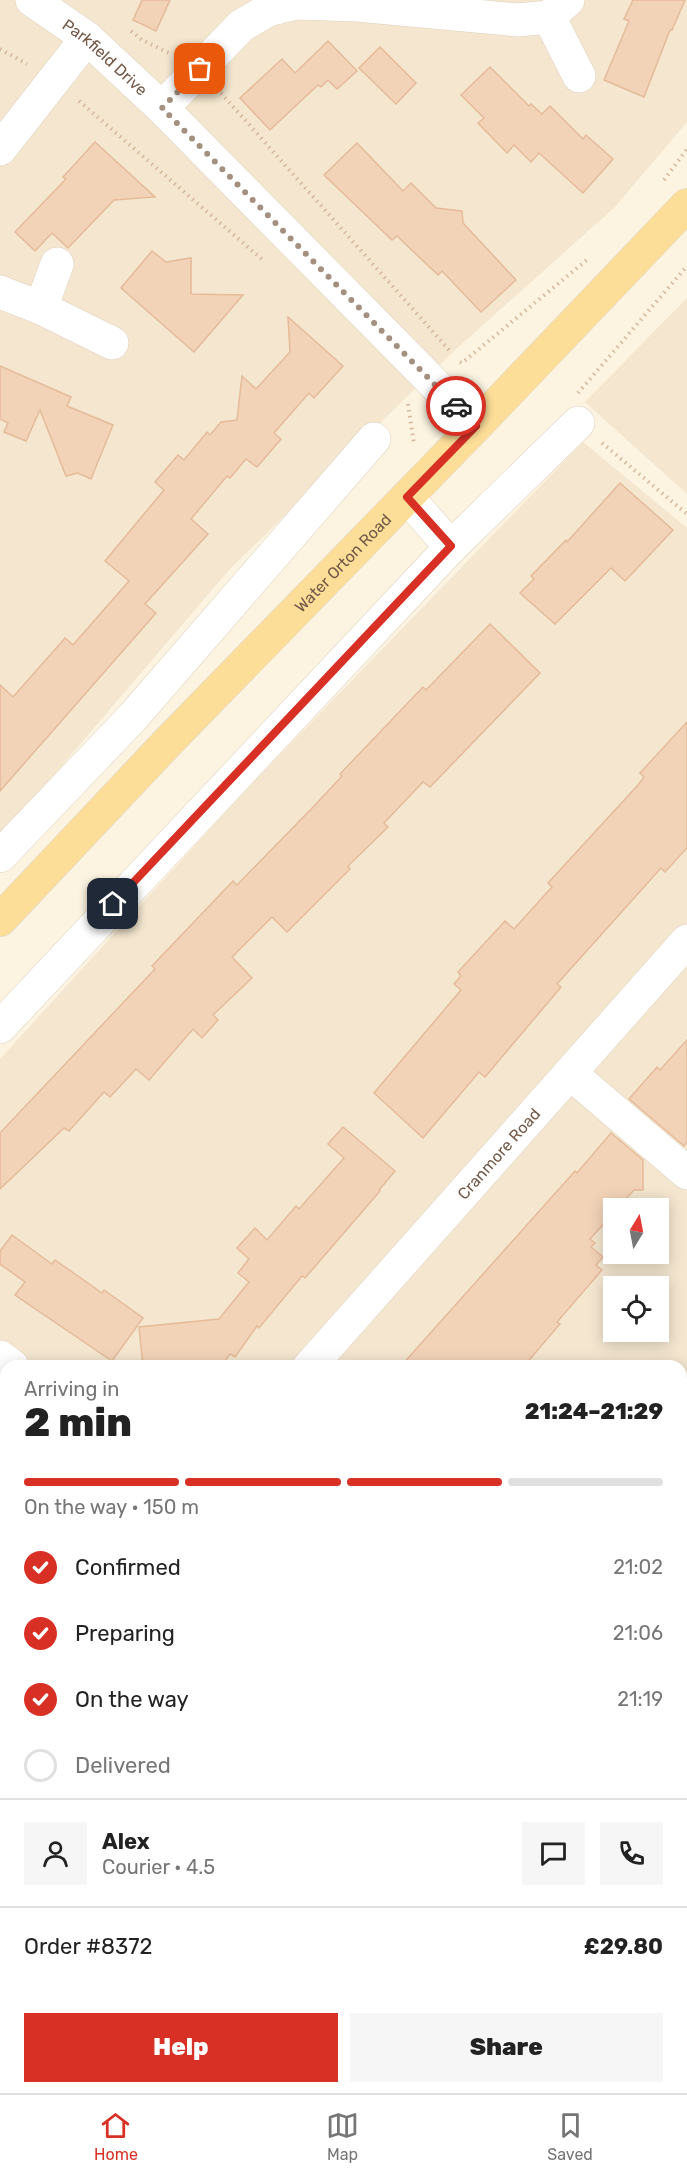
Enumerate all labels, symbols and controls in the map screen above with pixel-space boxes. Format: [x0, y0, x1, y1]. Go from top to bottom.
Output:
street label: Parkfield Drive [59, 15, 151, 100]
pin [174, 43, 225, 94]
icon: bag [183, 52, 216, 85]
courier [426, 376, 486, 436]
icon: car [440, 390, 473, 423]
street label: Water Orton Road [291, 510, 395, 616]
pin [87, 878, 138, 929]
icon: home [96, 887, 129, 920]
street label: Cranmore Road [453, 1104, 544, 1203]
north arrow [603, 1198, 669, 1264]
map controls [603, 1198, 669, 1342]
button: locate [603, 1276, 669, 1342]
text: Arriving in [24, 1377, 119, 1401]
text: 21:24–21:29 [525, 1398, 663, 1425]
text: 2 min [24, 1400, 132, 1446]
text: On the way · 150 m [24, 1495, 199, 1519]
icon: check [24, 1551, 57, 1584]
text: Confirmed [75, 1554, 181, 1581]
text: 21:02 [613, 1555, 663, 1579]
icon: check [24, 1617, 57, 1650]
text: Preparing [75, 1620, 175, 1647]
text: 21:06 [613, 1621, 663, 1645]
icon: check [24, 1683, 57, 1716]
text: On the way [75, 1686, 189, 1713]
text: 21:19 [617, 1687, 663, 1711]
text: Delivered [75, 1752, 171, 1779]
button: person [24, 1822, 87, 1885]
button: chat [522, 1822, 585, 1885]
button: phone [600, 1822, 663, 1885]
text: Alex [102, 1828, 150, 1855]
text: Courier · 4.5 [102, 1855, 215, 1879]
text: Order #8372 [24, 1933, 152, 1960]
text: £29.80 [584, 1933, 663, 1960]
button: Help [24, 2013, 338, 2082]
button: Share [350, 2013, 663, 2082]
tab: Home [94, 2109, 138, 2164]
tab: Map [326, 2109, 359, 2164]
tab: Saved [547, 2109, 593, 2164]

